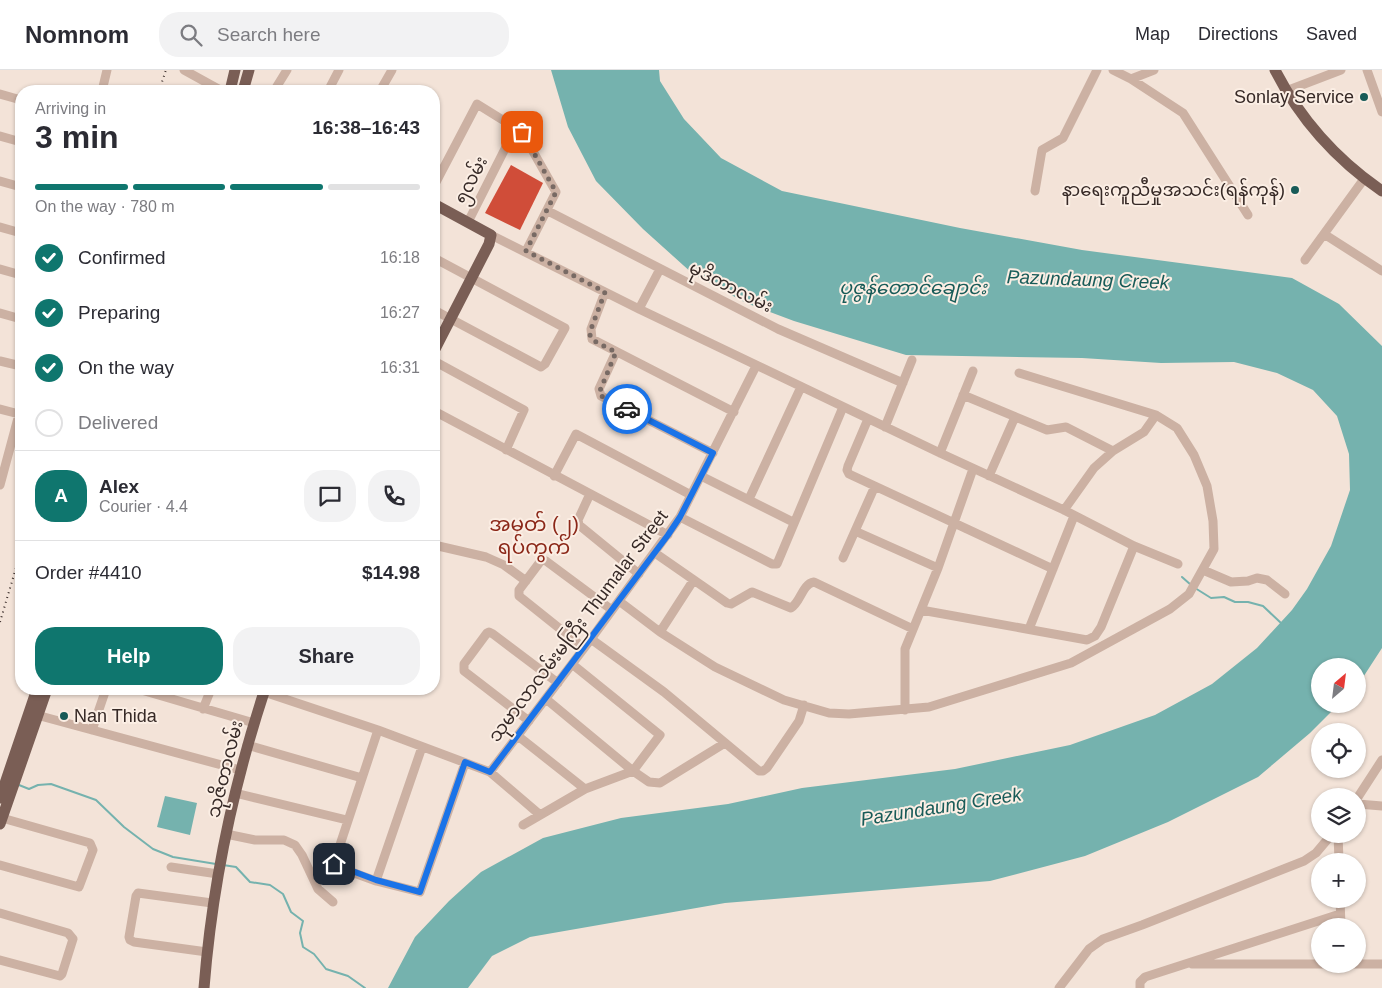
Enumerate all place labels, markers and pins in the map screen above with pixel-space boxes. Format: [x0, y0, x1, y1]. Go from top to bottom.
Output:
place label: Sonlay Service [1234, 87, 1354, 107]
marker: Sonlay Service [1358, 91, 1370, 103]
pin [501, 111, 543, 153]
place label: နာရေးကူညီမှုအသင်း(ရန်ကုန်) [1062, 176, 1285, 205]
marker: နာရေးကူညီမှုအသင်း(ရန်ကုန်) [1289, 184, 1301, 196]
place label: Nan Thida [74, 706, 158, 726]
marker: Nan Thida [58, 710, 70, 722]
pin [313, 843, 355, 885]

